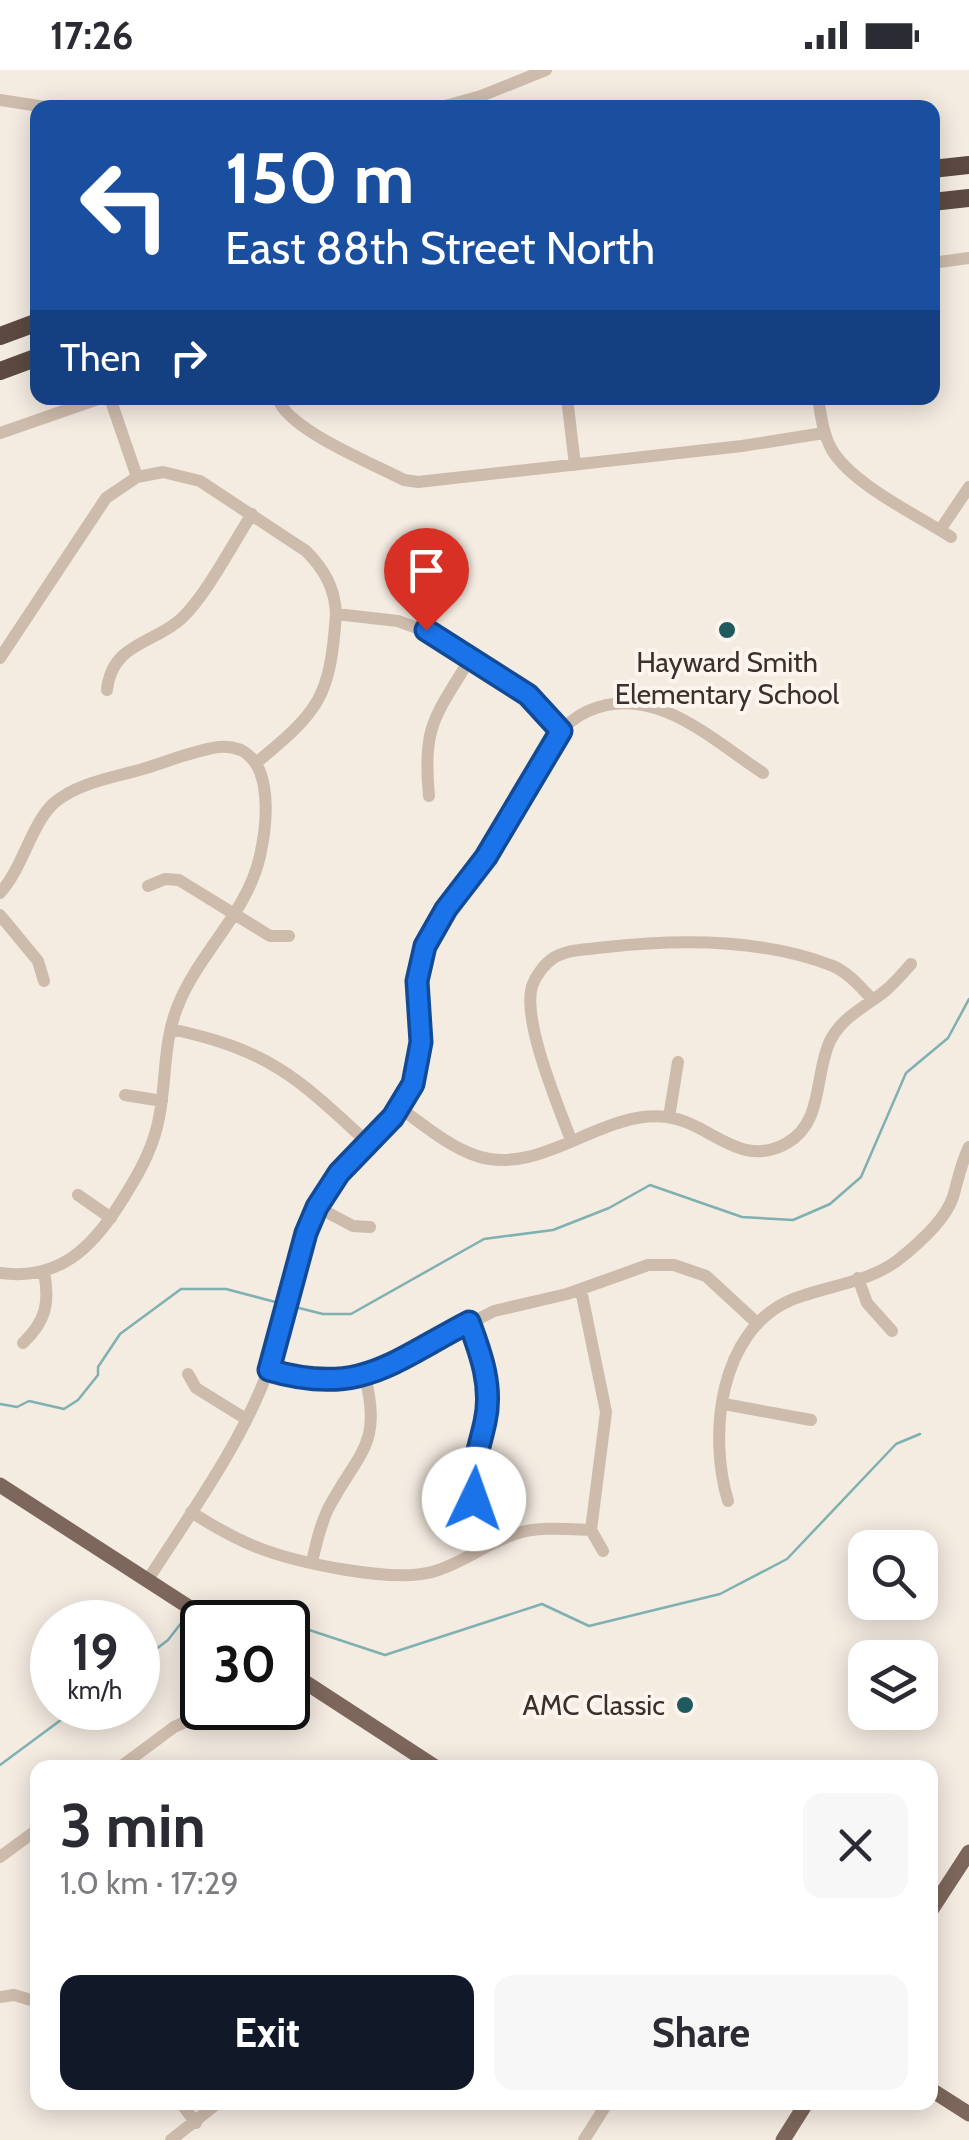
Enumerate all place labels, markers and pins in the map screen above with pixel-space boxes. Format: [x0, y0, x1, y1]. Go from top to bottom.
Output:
pin [384, 528, 469, 631]
marker: Hayward Smith Elementary School [716, 619, 738, 641]
place label: Hayward Smith Elementary School [615, 645, 840, 711]
place label: AMC Classic [522, 1688, 665, 1722]
marker: AMC Classic [674, 1694, 696, 1716]

